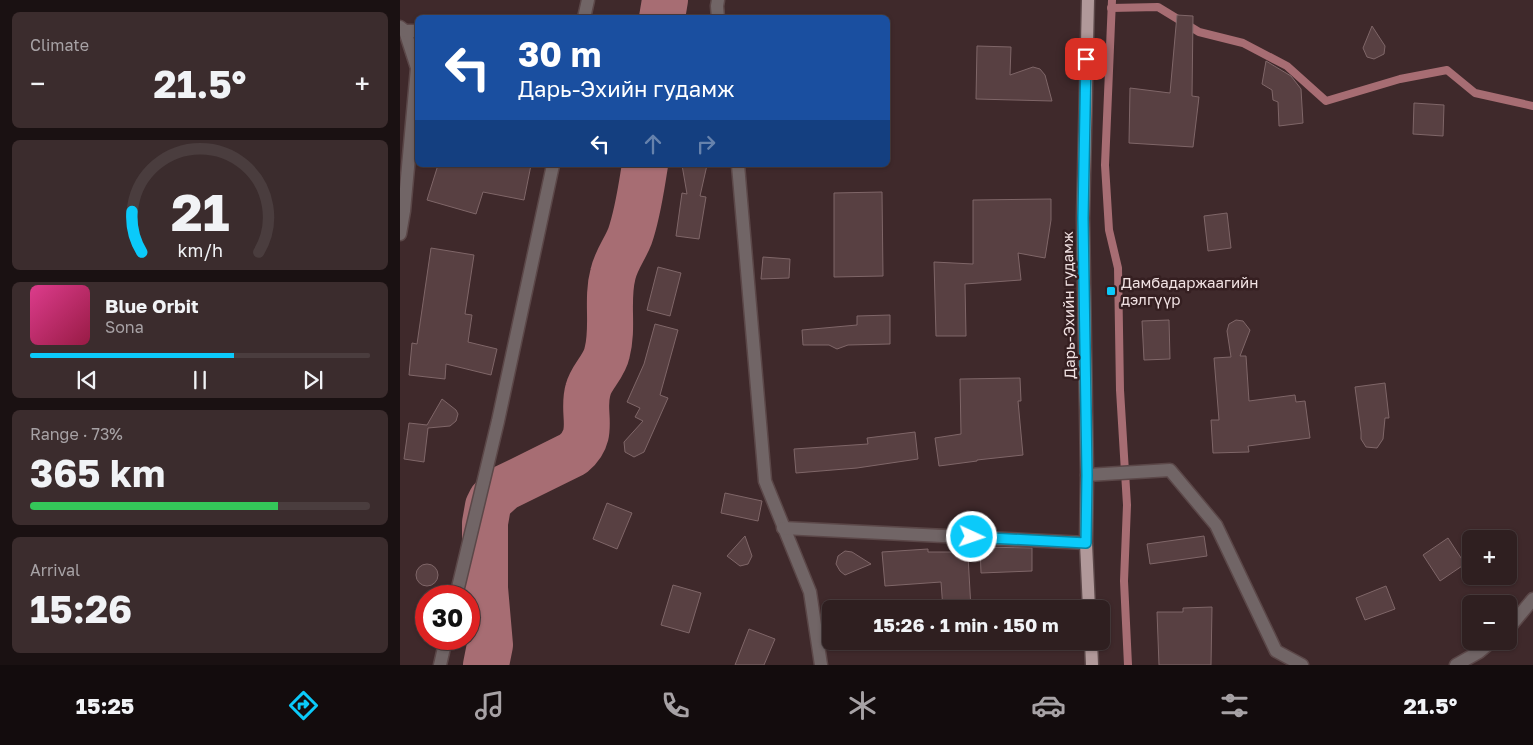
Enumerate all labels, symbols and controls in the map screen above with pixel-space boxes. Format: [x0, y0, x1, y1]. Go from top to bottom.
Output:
text: 30 m [518, 33, 601, 75]
text: Climate [30, 35, 89, 55]
icon: left [435, 35, 500, 100]
pin [1065, 38, 1107, 80]
icon: arrive [1072, 45, 1100, 73]
text: 21.5° [154, 61, 246, 106]
text: − [30, 67, 45, 100]
text: + [355, 67, 370, 100]
text: Дарь-Эхийн гудамж [518, 75, 735, 102]
icon: left [586, 130, 614, 158]
icon: ahead [639, 130, 667, 158]
icon: right [692, 130, 720, 158]
text: 21 [171, 180, 229, 242]
street label: Дарь-Эхийн гудамж [1058, 231, 1078, 379]
text: km/h [177, 239, 223, 261]
place label: Дамбадаржаагийн дэлгүүр [1121, 273, 1258, 309]
marker: Дамбадаржаагийн дэлгүүр [1105, 285, 1117, 297]
text: Blue Orbit [105, 294, 199, 317]
text: Sona [105, 317, 144, 337]
icon: previous [73, 366, 101, 394]
icon: pause [186, 366, 214, 394]
icon: next [299, 366, 327, 394]
text: Range · 73% [30, 424, 123, 444]
text: 365 km [30, 450, 165, 495]
position arrow [945, 510, 997, 562]
map controls [1462, 530, 1517, 650]
button: + [1462, 530, 1517, 585]
text: Arrival [30, 560, 80, 580]
speed limit sign: 30 [415, 585, 480, 650]
text: 15:26 [30, 586, 132, 631]
button: − [1462, 595, 1517, 650]
text: 15:26 · 1 min · 150 m [873, 613, 1059, 636]
icon: directions [286, 688, 321, 723]
icon: music [472, 688, 507, 723]
icon: phone [658, 688, 693, 723]
icon: climate [845, 688, 880, 723]
icon: car [1031, 688, 1066, 723]
icon: filters [1217, 688, 1252, 723]
text: 15:25 [76, 692, 134, 719]
text: 21.5° [1403, 692, 1457, 719]

